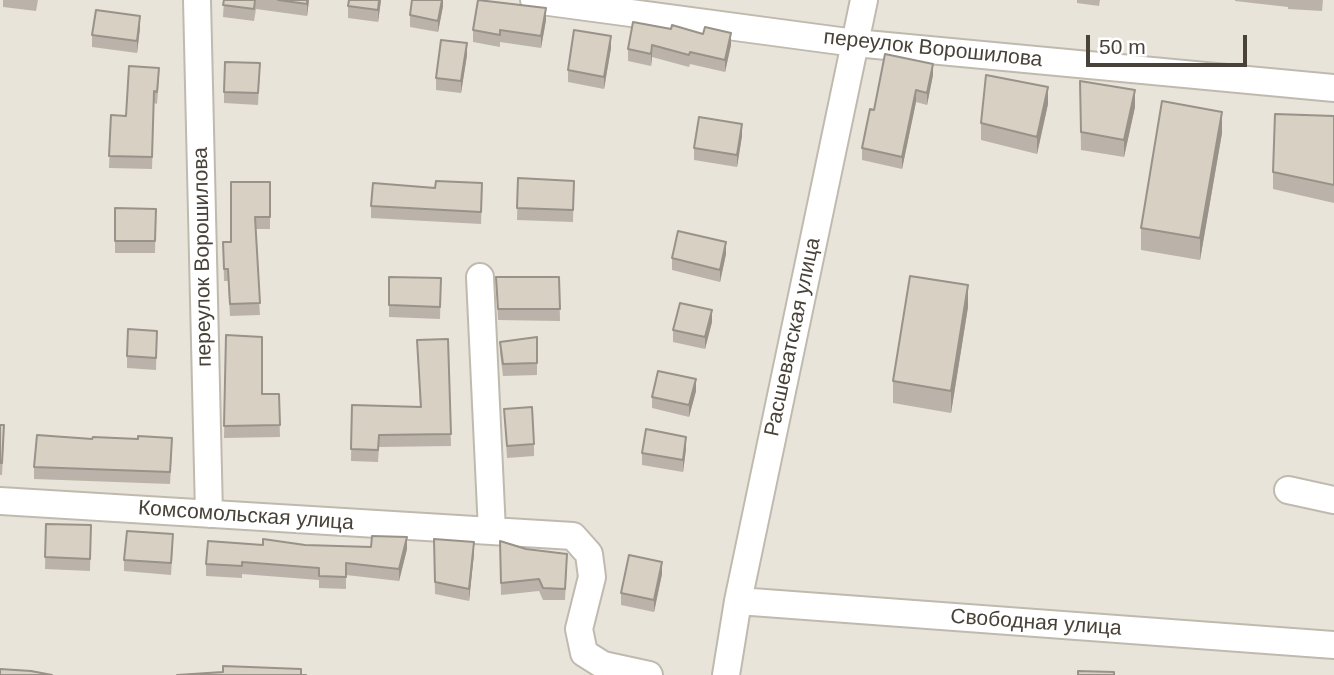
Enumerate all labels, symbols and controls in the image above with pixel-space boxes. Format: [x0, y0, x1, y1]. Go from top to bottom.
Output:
scale bar [1089, 21, 1250, 65]
street label: переулок Ворошилова [822, 25, 1044, 73]
text: 50 m [1099, 35, 1146, 58]
street label: переулок Ворошилова [188, 147, 218, 367]
street label: Расшеватская улица [760, 235, 826, 439]
street label: Комсомольская улица [137, 496, 355, 536]
street label: Свободная улица [950, 604, 1122, 642]

